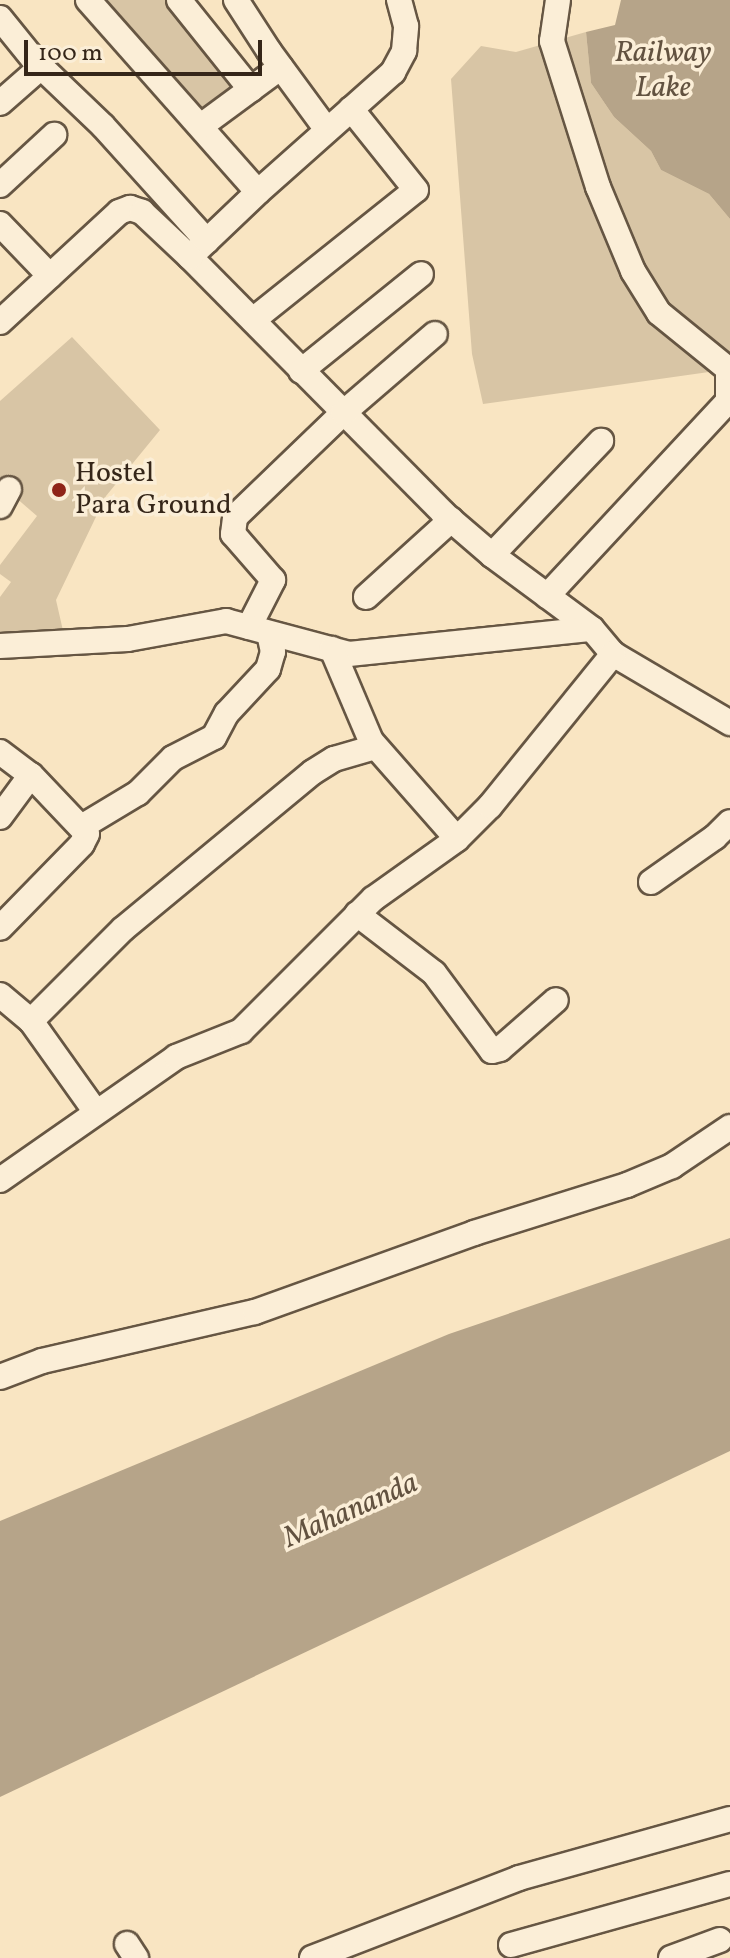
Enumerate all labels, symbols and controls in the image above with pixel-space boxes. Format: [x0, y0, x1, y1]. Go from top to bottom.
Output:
scale bar [28, 24, 266, 74]
water label: Railway Lake [614, 35, 712, 106]
text: 100 m [38, 37, 103, 71]
place label: Hostel Para Ground [75, 457, 232, 523]
marker: Hostel Para Ground [50, 481, 68, 499]
water label: Mahananda [278, 1465, 424, 1557]

